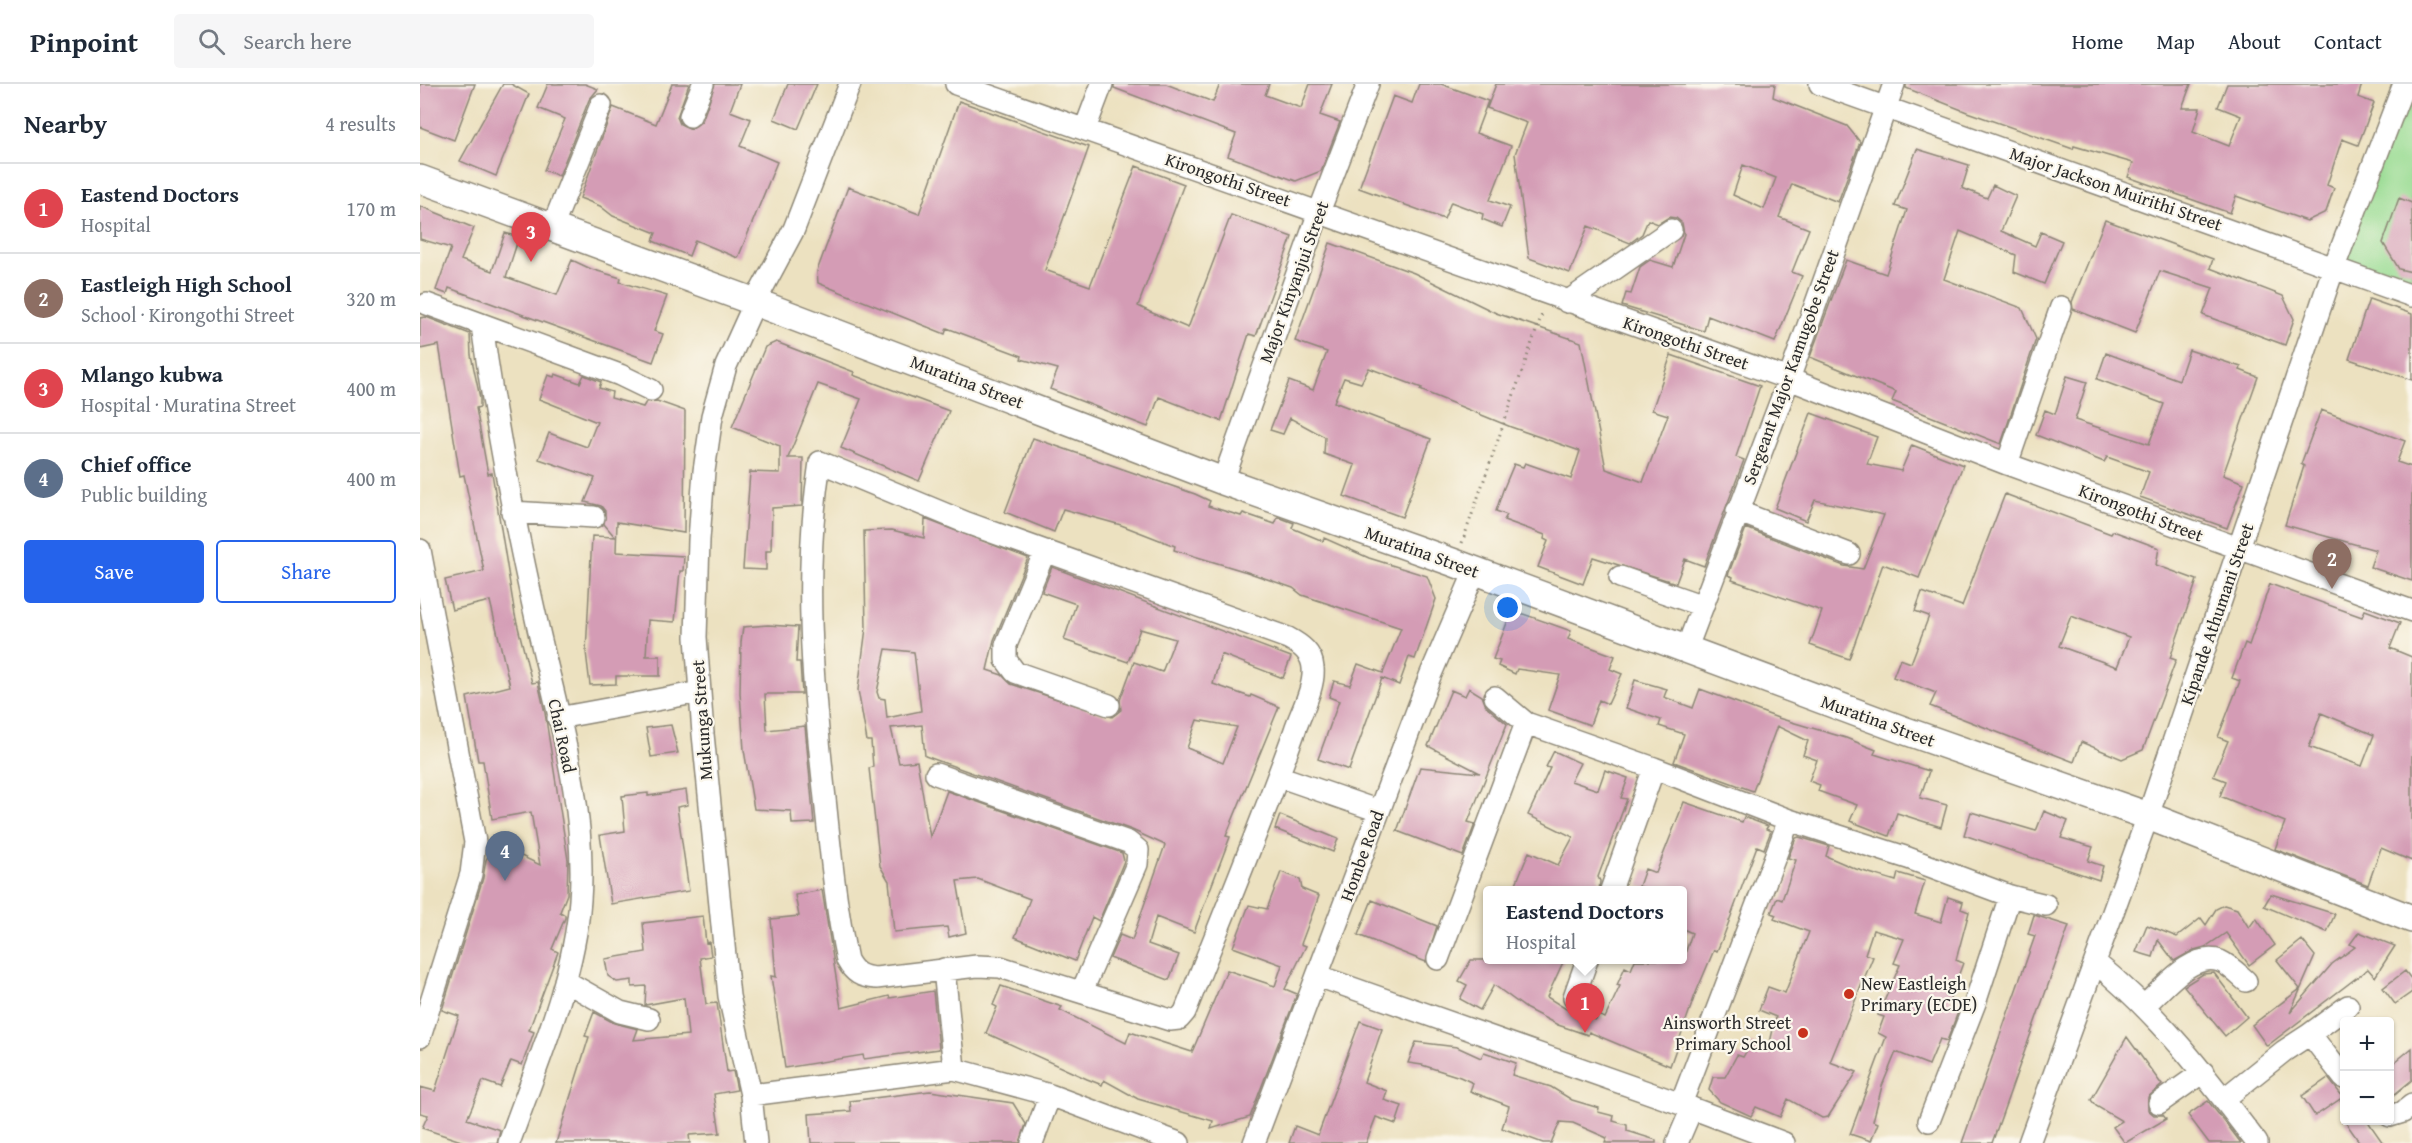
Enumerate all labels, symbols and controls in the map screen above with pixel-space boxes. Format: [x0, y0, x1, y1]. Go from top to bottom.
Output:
search box [174, 14, 594, 68]
text: Pinpoint [30, 21, 138, 62]
icon: search [195, 25, 228, 58]
text: Search here [243, 25, 352, 57]
text: Home [2072, 26, 2123, 57]
text: Map [2156, 26, 2195, 57]
text: About [2228, 26, 2281, 57]
text: Contact [2314, 26, 2382, 57]
text: Nearby [24, 104, 107, 143]
text: 4 results [325, 109, 396, 138]
street label: Major Jackson Muirithi Street [2006, 139, 2227, 238]
street label: Kirongothi Street [1162, 145, 1295, 214]
text: Eastend Doctors [81, 178, 239, 210]
text: 1 [38, 194, 49, 223]
text: 170 m [346, 194, 396, 223]
street label: Major Kinyanjui Street [1252, 196, 1336, 367]
text: Hospital [81, 210, 151, 239]
pin: 3 [512, 212, 550, 262]
street label: Sergeant Major Kamugobe Street [1735, 245, 1846, 488]
text: Eastleigh High School [81, 268, 292, 300]
text: 2 [38, 284, 49, 313]
text: 320 m [346, 284, 396, 313]
text: School · Kirongothi Street [81, 300, 295, 329]
street label: Kirongothi Street [1620, 308, 1753, 377]
street label: Muratina Street [906, 347, 1029, 416]
text: Mlango kubwa [81, 358, 223, 390]
text: 3 [38, 374, 49, 403]
text: 400 m [346, 374, 396, 403]
text: Hospital · Muratina Street [81, 390, 296, 419]
text: Chief office [81, 448, 191, 480]
text: 4 [38, 464, 49, 493]
text: 400 m [346, 464, 396, 493]
street label: Kirongothi Street [2075, 476, 2208, 549]
text: Public building [81, 480, 207, 509]
street label: Muratina Street [1361, 518, 1484, 585]
street label: Kipande Athumani Street [2173, 519, 2261, 709]
button: Save [24, 540, 204, 603]
button: Share [216, 540, 396, 603]
pin: 2 [2312, 540, 2352, 589]
your location [1493, 593, 1522, 622]
street label: Mukunga Street [684, 658, 719, 781]
street label: Muratina Street [1817, 687, 1940, 754]
street label: Chai Road [541, 696, 584, 776]
street label: Hombe Road [1333, 806, 1391, 905]
pin: 4 [486, 832, 524, 881]
popup [1483, 886, 1687, 964]
text: Eastend Doctors [1506, 895, 1664, 927]
text: Hospital [1506, 927, 1576, 956]
place label: New Eastleigh Primary (ECDE) [1861, 970, 1977, 1018]
pin: 1 [1566, 984, 1604, 1033]
marker: New Eastleigh Primary (ECDE) [1842, 987, 1856, 1001]
place label: Ainsworth Street Primary School [1663, 1009, 1792, 1057]
map controls [2340, 1017, 2394, 1125]
button: + [2340, 1017, 2394, 1071]
marker: Ainsworth Street Primary School [1796, 1026, 1810, 1040]
button: − [2340, 1071, 2394, 1125]

